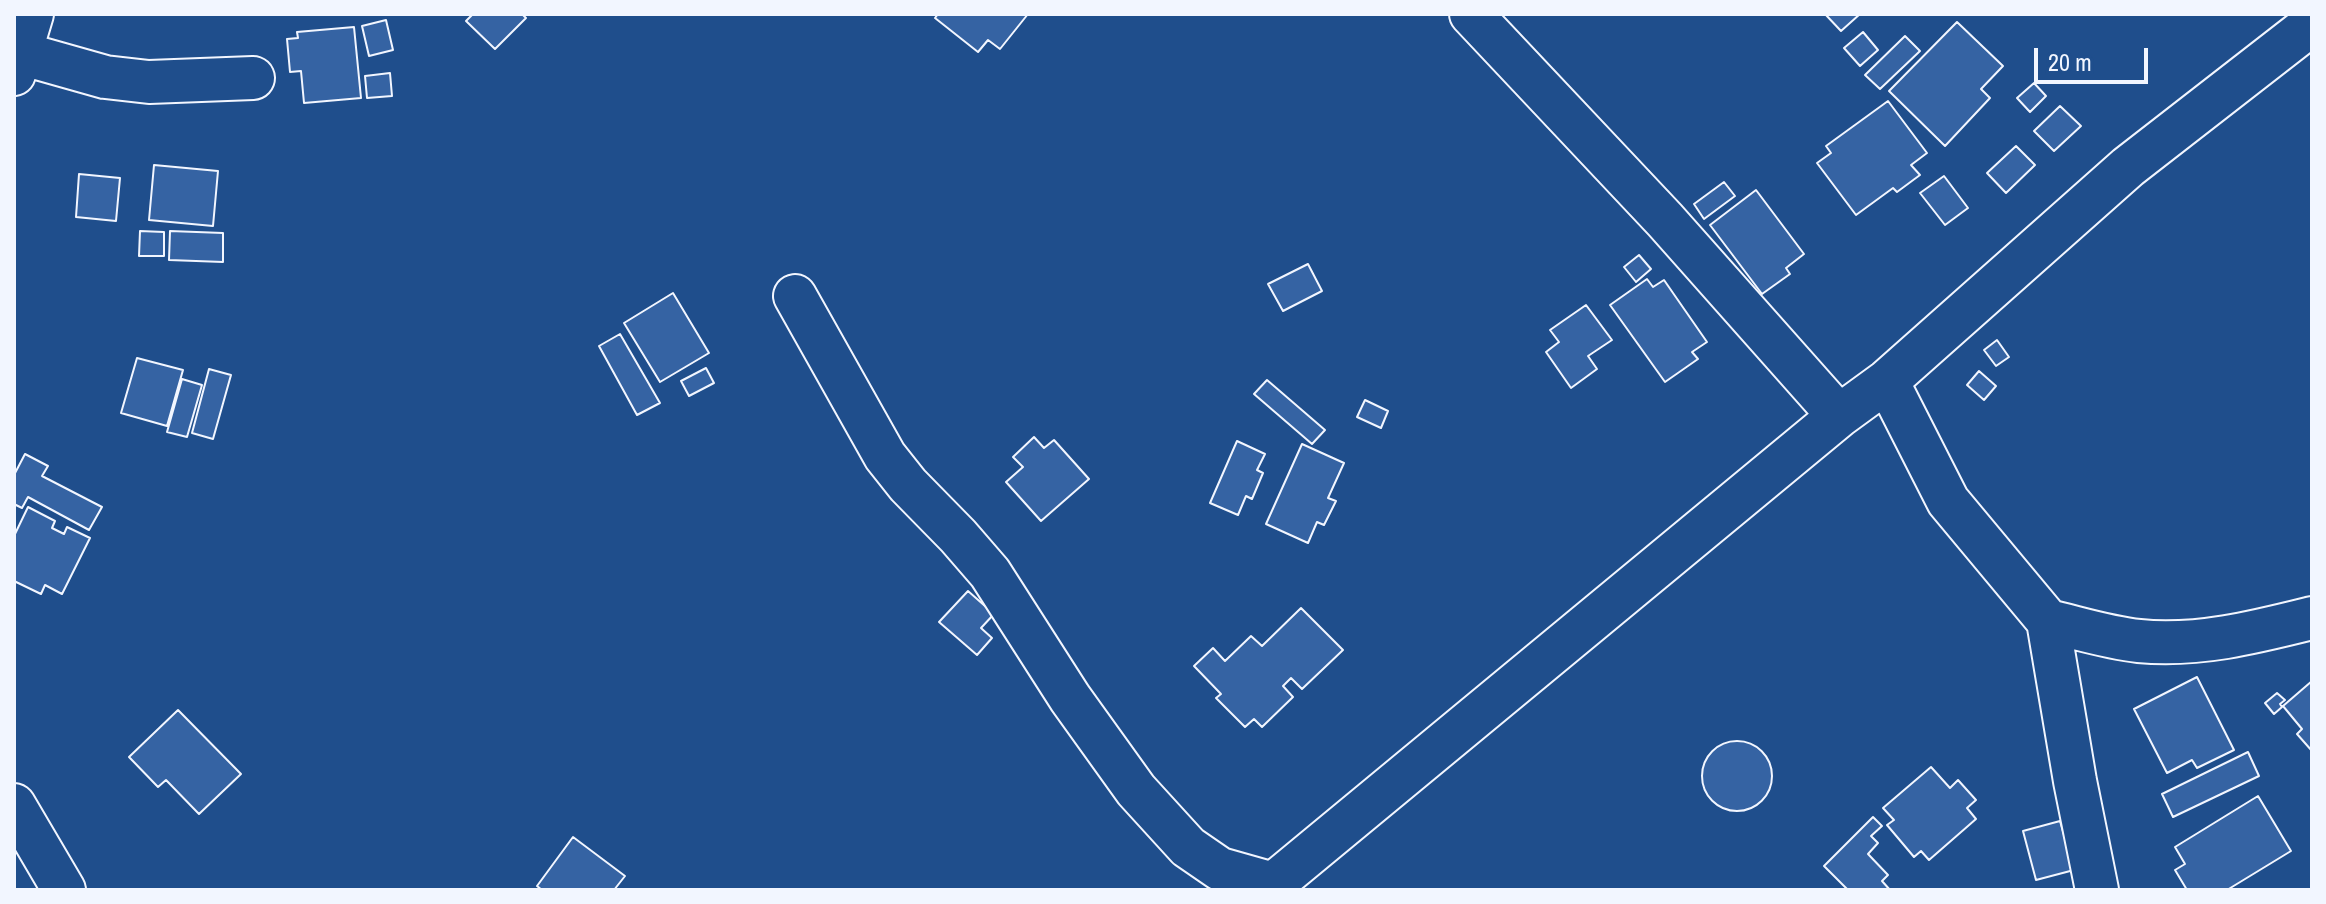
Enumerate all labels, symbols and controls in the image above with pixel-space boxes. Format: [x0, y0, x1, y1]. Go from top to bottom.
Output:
scale bar [2038, 32, 2152, 82]
text: 20 m [2048, 46, 2092, 78]

